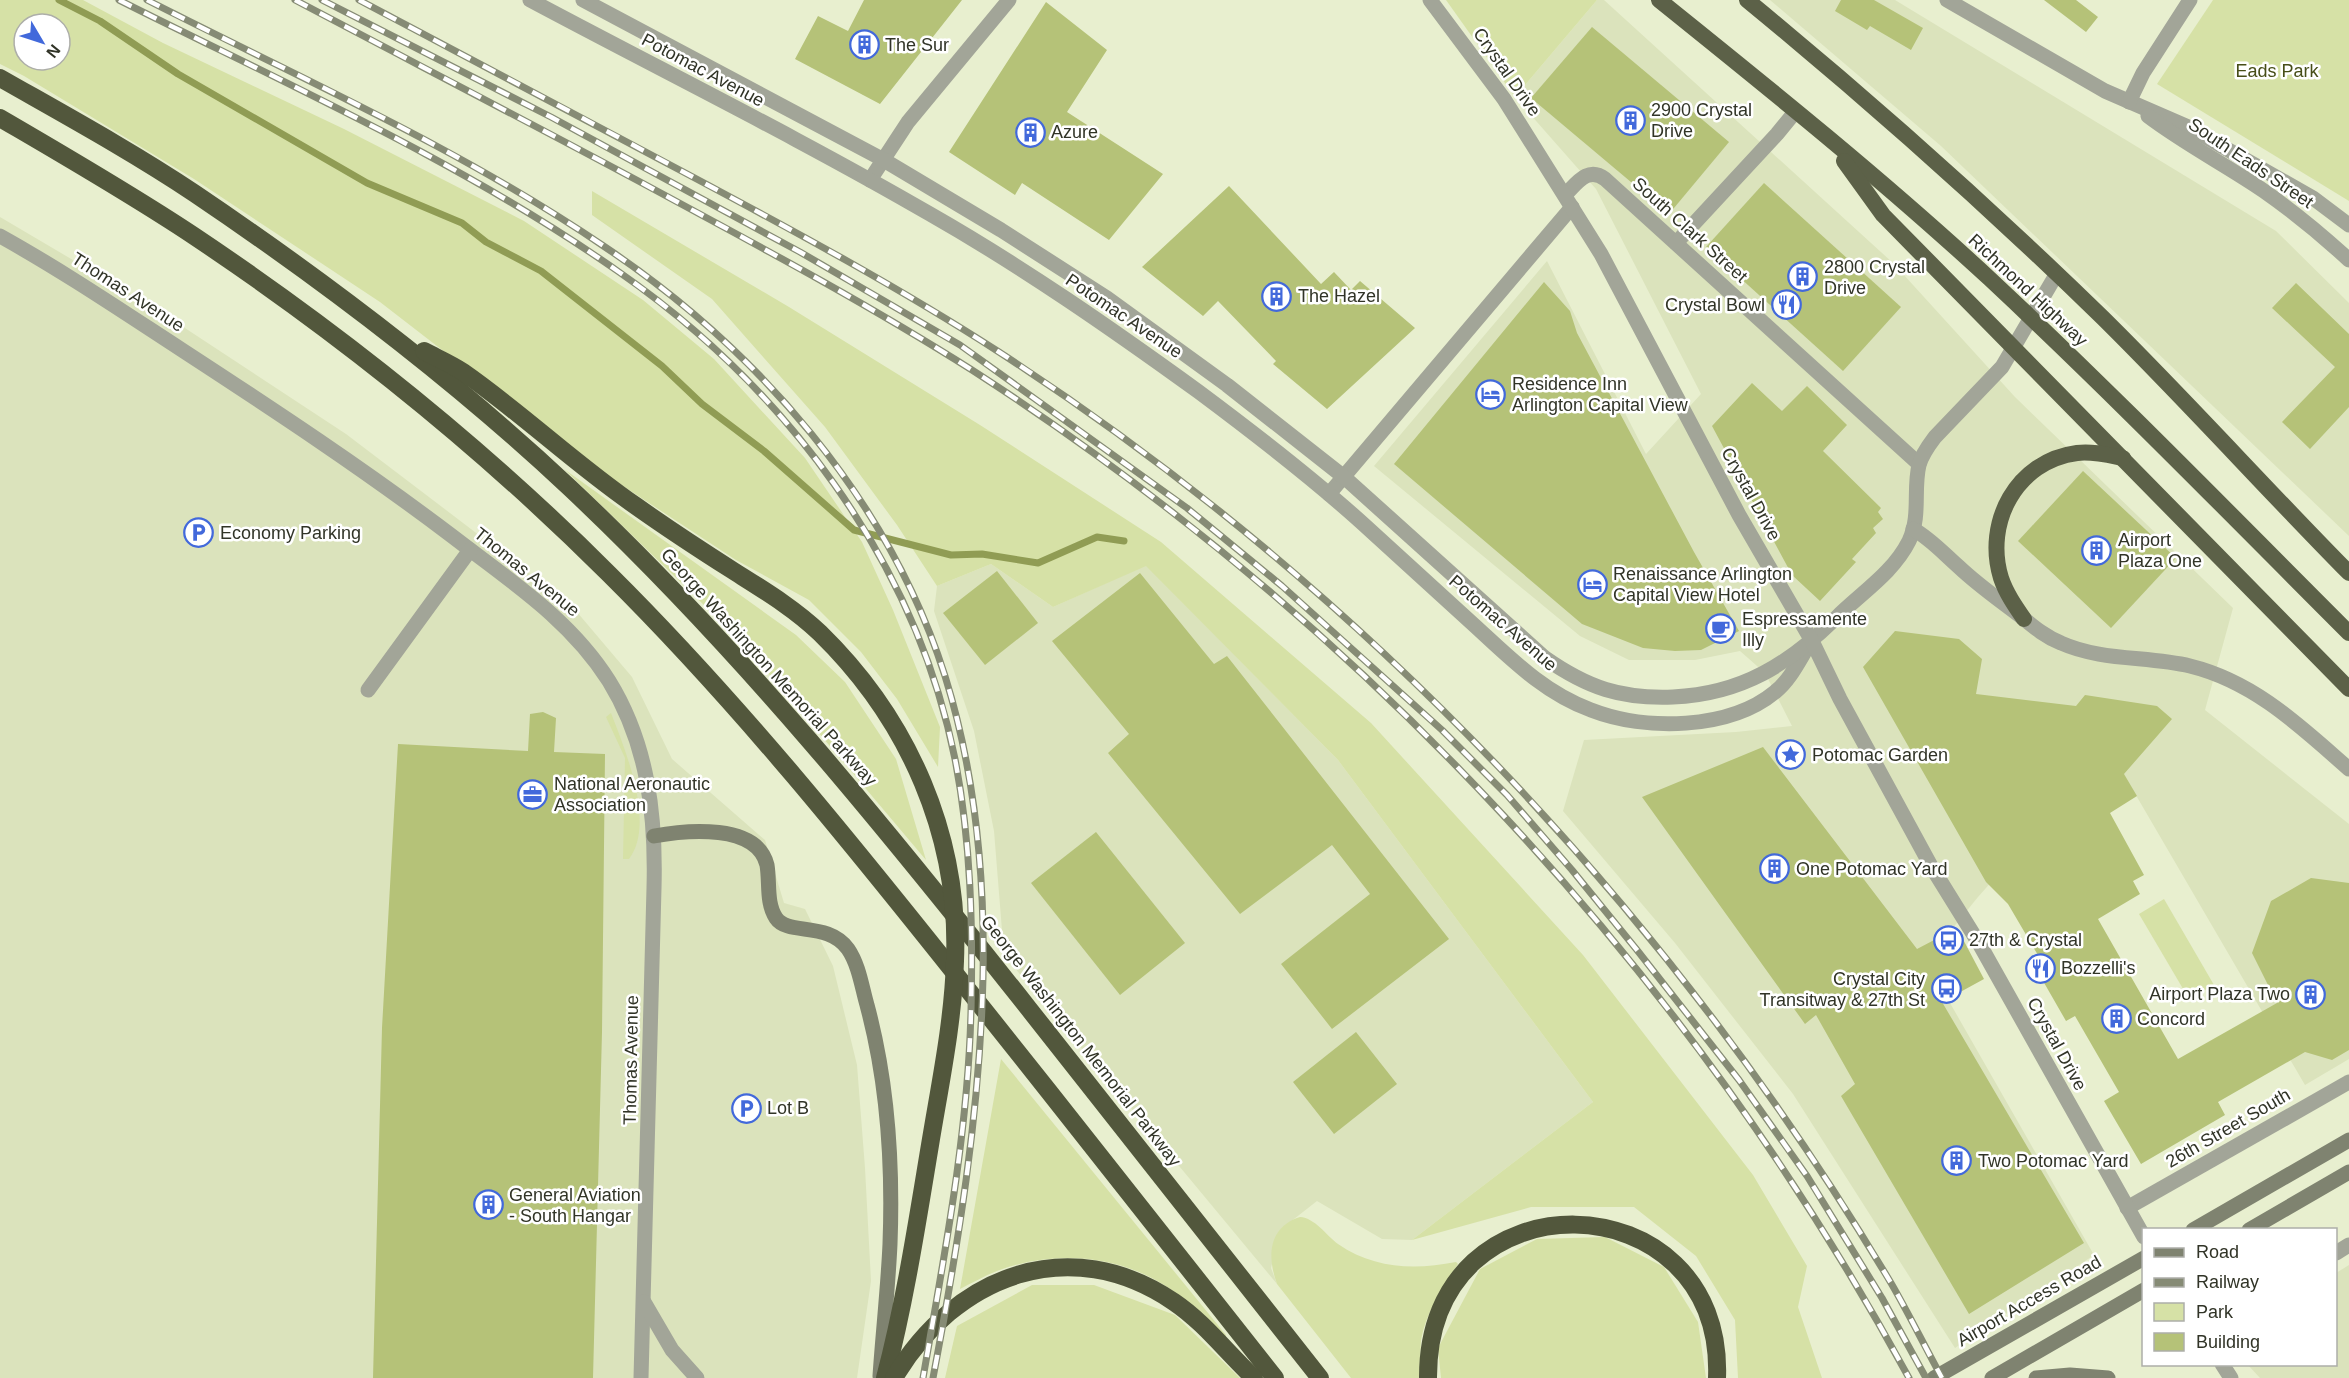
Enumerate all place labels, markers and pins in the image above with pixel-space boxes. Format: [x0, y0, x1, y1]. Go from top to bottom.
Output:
building icon: The Sur [848, 29, 880, 61]
place label: The Sur [885, 35, 949, 55]
place label: 2900 Crystal Drive [1651, 100, 1752, 141]
building icon: 2900 Crystal Drive [1614, 104, 1646, 136]
building icon: Azure [1014, 116, 1046, 148]
place label: Azure [1051, 122, 1098, 142]
place label: 2800 Crystal Drive [1824, 257, 1925, 298]
building icon: 2800 Crystal Drive [1787, 261, 1819, 293]
building icon: The Hazel [1261, 280, 1293, 312]
place label: The Hazel [1298, 286, 1380, 306]
restaurant icon: Crystal Bowl [1770, 289, 1802, 321]
place label: Crystal Bowl [1665, 295, 1765, 315]
place label: Residence Inn Arlington Capital View [1512, 374, 1689, 415]
hotel icon: Residence Inn Arlington Capital View [1475, 378, 1507, 410]
parking icon: Economy Parking [183, 517, 215, 549]
place label: Economy Parking [220, 523, 361, 543]
place label: Airport Plaza One [2118, 530, 2202, 571]
building icon: Airport Plaza One [2081, 534, 2113, 566]
place label: Renaissance Arlington Capital View Hotel [1613, 564, 1792, 605]
hotel icon: Renaissance Arlington Capital View Hotel [1576, 568, 1608, 600]
place label: Espressamente Illy [1742, 609, 1867, 650]
cafe icon: Espressamente Illy [1705, 613, 1737, 645]
place icon: Potomac Garden [1775, 739, 1807, 771]
place label: Potomac Garden [1812, 745, 1948, 765]
place label: National Aeronautic Association [554, 774, 710, 815]
office icon: National Aeronautic Association [517, 778, 549, 810]
building icon: One Potomac Yard [1759, 853, 1791, 885]
place label: One Potomac Yard [1796, 859, 1947, 879]
bus stop icon: 27th & Crystal [1932, 924, 1964, 956]
place label: 27th & Crystal [1969, 930, 2082, 950]
restaurant icon: Bozzelli's [2024, 952, 2056, 984]
place label: Bozzelli's [2061, 958, 2135, 978]
place label: Crystal City Transitway & 27th St [1760, 969, 1925, 1010]
bus stop icon: Crystal City Transitway & 27th St [1930, 973, 1962, 1005]
building icon: Airport Plaza Two [2295, 978, 2327, 1010]
place label: Airport Plaza Two [2149, 984, 2290, 1004]
building icon: Concord [2100, 1003, 2132, 1035]
place label: Concord [2137, 1009, 2205, 1029]
parking icon: Lot B [730, 1092, 762, 1124]
place label: Lot B [767, 1098, 809, 1118]
building icon: Two Potomac Yard [1941, 1145, 1973, 1177]
place label: Two Potomac Yard [1978, 1151, 2128, 1171]
place label: General Aviation - South Hangar [509, 1185, 641, 1226]
building icon: General Aviation - South Hangar [472, 1189, 504, 1221]

